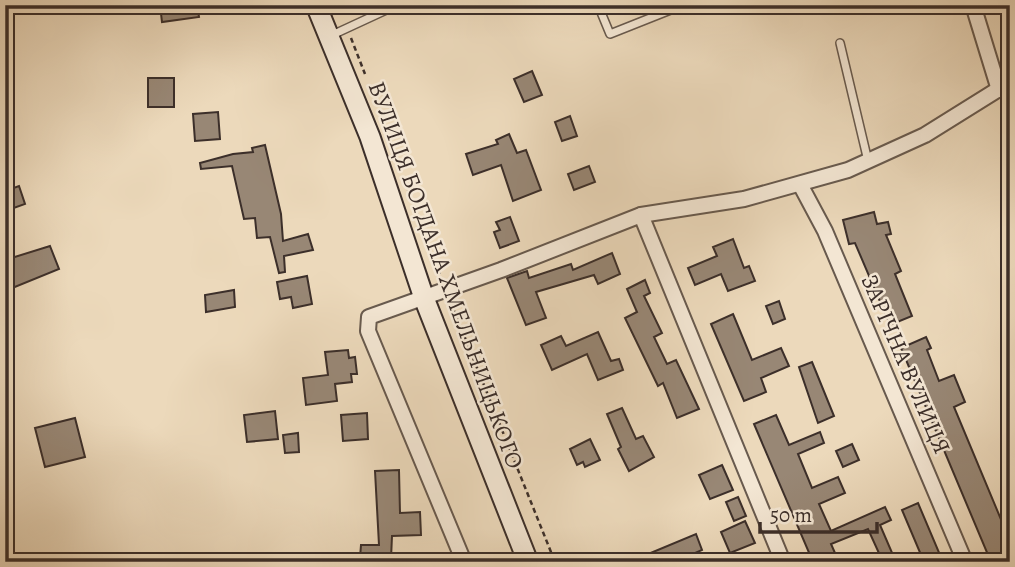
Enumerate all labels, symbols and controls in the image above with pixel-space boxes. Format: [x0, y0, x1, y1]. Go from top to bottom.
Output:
street label: ВУЛИЦЯ БОГДАНА ХМЕЛЬНИЦЬКОГО [361, 77, 531, 473]
street label: ЗАРІЧНА ВУЛИЦЯ [854, 269, 958, 459]
scale bar [760, 490, 877, 534]
text: 50 m [770, 501, 812, 529]

